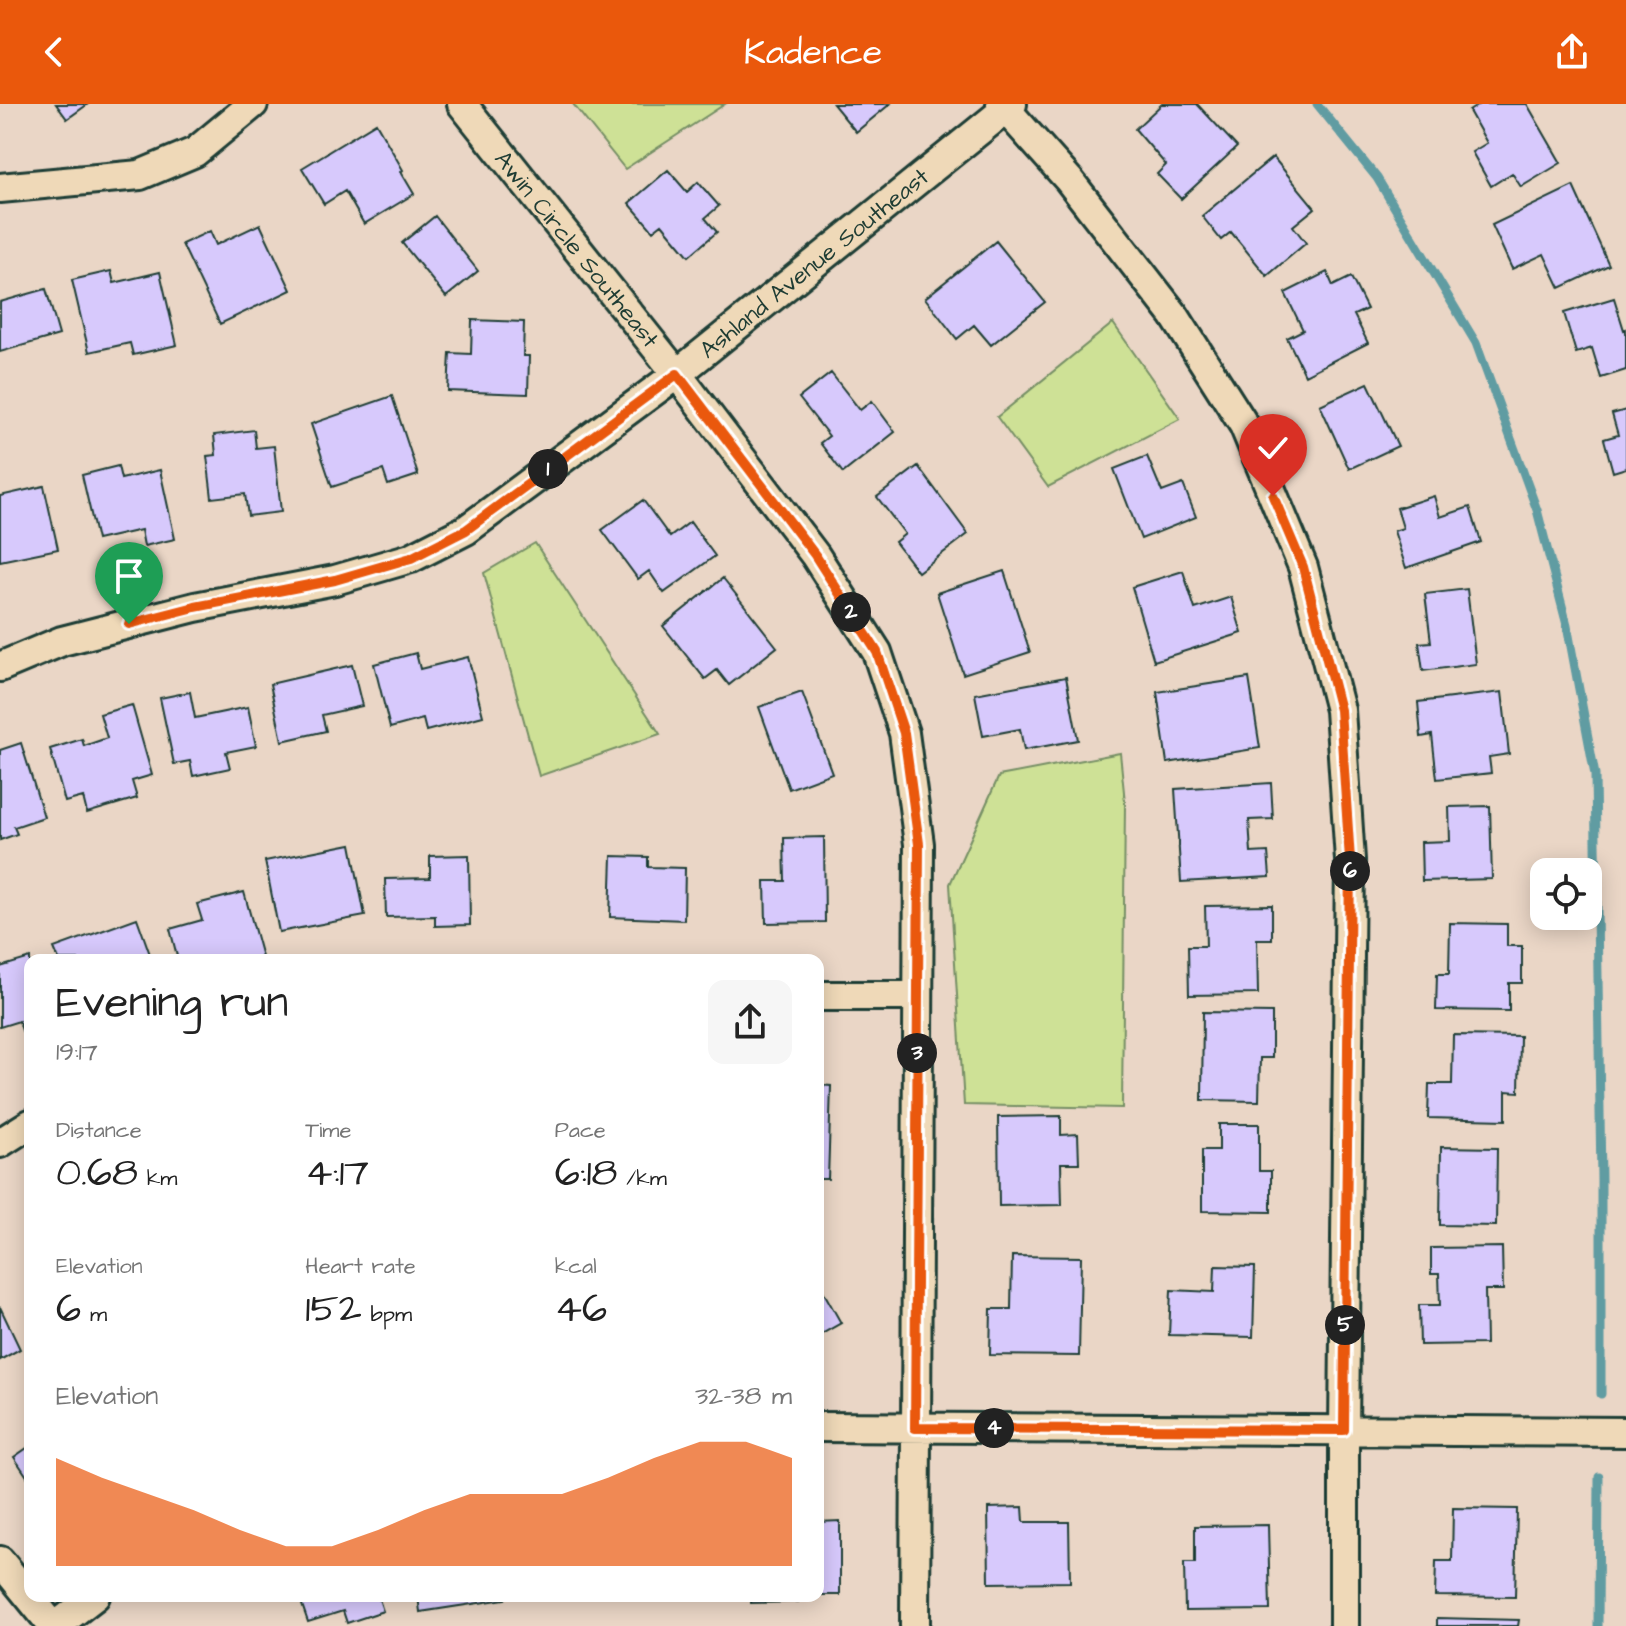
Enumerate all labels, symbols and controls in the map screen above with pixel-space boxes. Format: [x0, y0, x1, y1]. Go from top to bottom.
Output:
text: Kadence [744, 27, 882, 78]
icon: back [32, 30, 76, 74]
icon: share [1550, 30, 1594, 74]
street label: Awin Circle Southeast [486, 144, 667, 356]
street label: Ashland Avenue Southeast [693, 160, 937, 367]
pin [1239, 414, 1307, 496]
icon: check [1251, 426, 1295, 470]
pin: 1 [528, 449, 568, 489]
text: 1 [547, 453, 549, 484]
pin [95, 542, 163, 624]
icon: arrive [107, 554, 151, 598]
pin: 2 [831, 592, 871, 632]
text: 2 [845, 596, 857, 627]
pin: 6 [1330, 851, 1370, 891]
text: 6 [1343, 855, 1357, 886]
map controls [1530, 858, 1602, 930]
button: locate [1530, 858, 1602, 930]
text: Evening run [56, 973, 288, 1034]
button: share [708, 980, 792, 1064]
pin: 3 [897, 1033, 937, 1073]
text: 19:17 [56, 1034, 98, 1070]
text: 3 [911, 1037, 923, 1068]
text: Distance [56, 1115, 142, 1146]
text: Time [305, 1115, 351, 1146]
text: Pace [555, 1115, 606, 1146]
text: 0.68 [56, 1146, 138, 1201]
text: 4:17 [305, 1146, 369, 1201]
text: 6:18 [555, 1146, 617, 1201]
text: km [138, 1163, 177, 1194]
text: /km [617, 1163, 667, 1194]
text: Elevation [56, 1251, 143, 1282]
text: Heart rate [305, 1251, 416, 1282]
text: kcal [555, 1251, 597, 1282]
text: 6 [56, 1282, 81, 1337]
text: 152 [305, 1282, 362, 1337]
text: 46 [555, 1282, 607, 1337]
text: m [81, 1299, 107, 1330]
text: bpm [362, 1299, 412, 1330]
pin: 5 [1325, 1305, 1365, 1345]
text: 5 [1337, 1309, 1353, 1340]
text: Elevation [56, 1378, 158, 1414]
text: 32–38 m [695, 1378, 792, 1414]
pin: 4 [974, 1408, 1014, 1448]
text: 4 [987, 1412, 1001, 1443]

